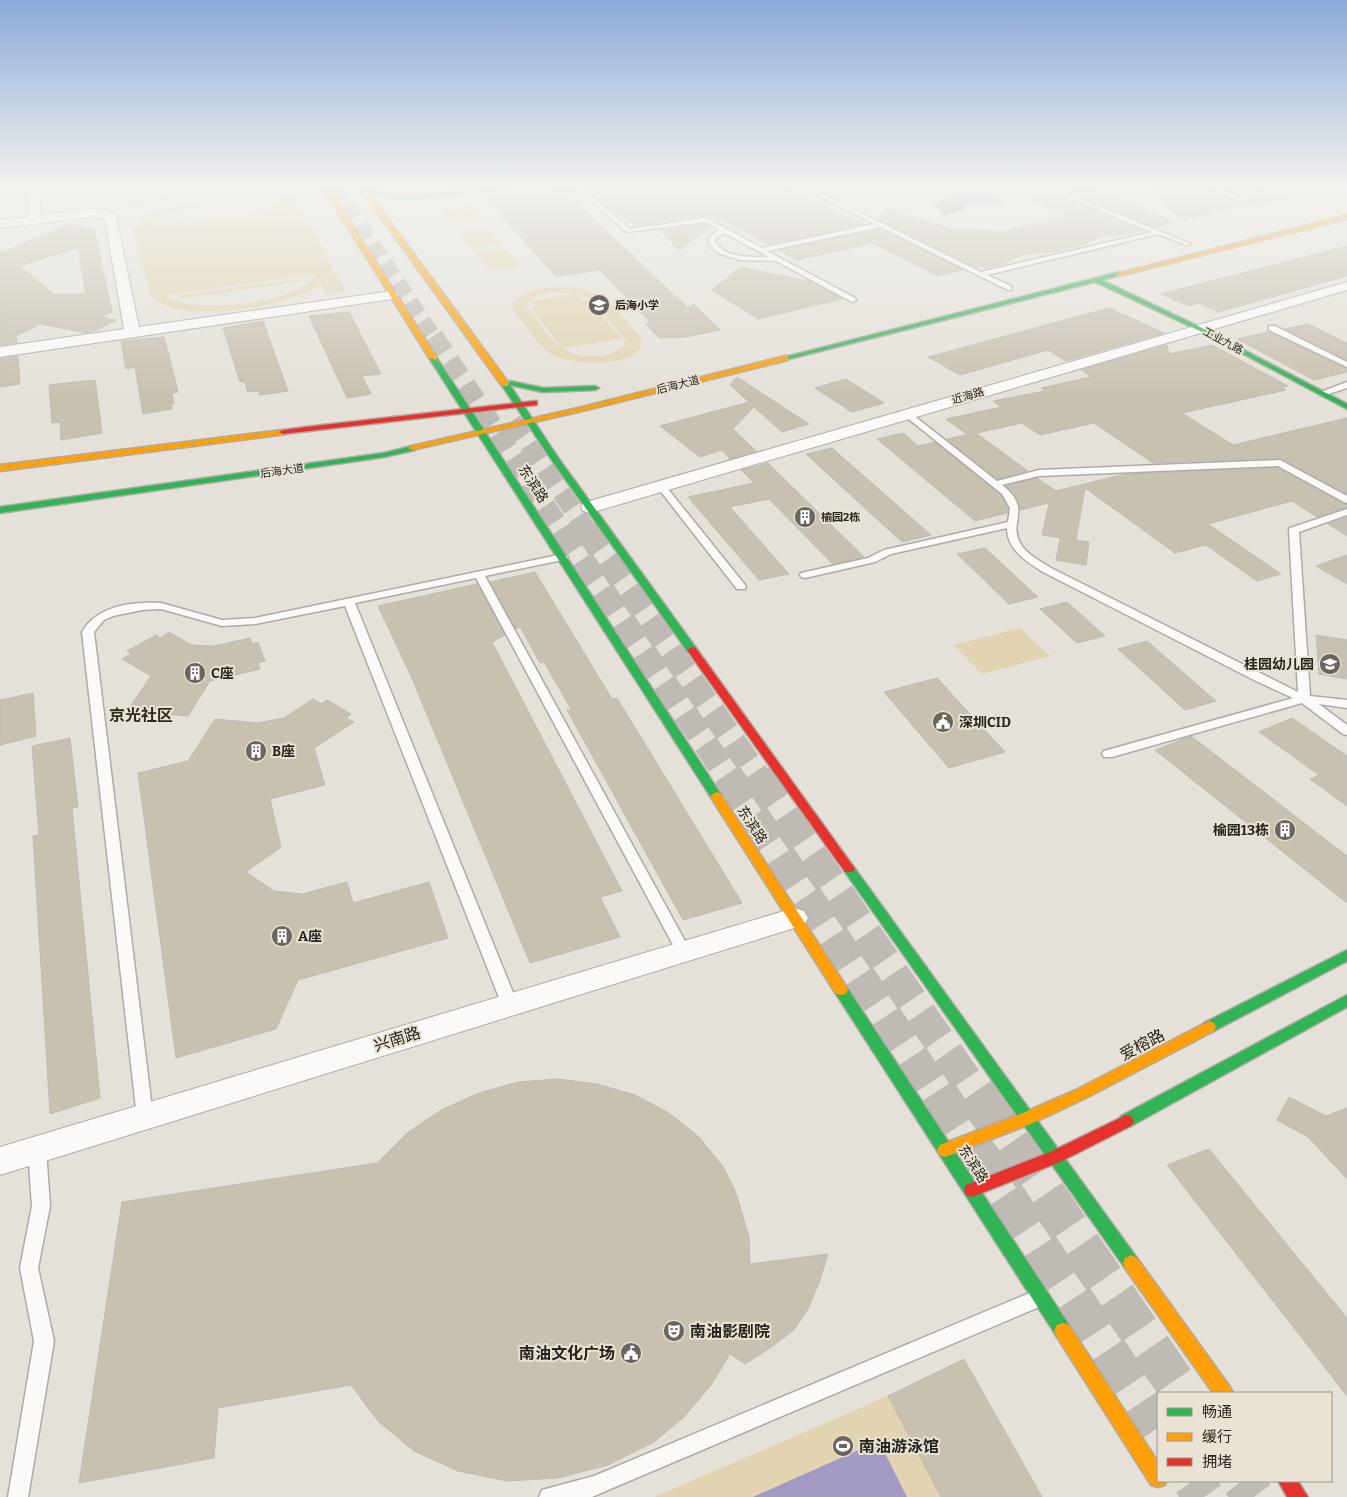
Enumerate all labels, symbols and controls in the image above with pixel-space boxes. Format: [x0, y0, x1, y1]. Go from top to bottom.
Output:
school or university icon: 后海小学 [587, 293, 611, 317]
place label: 后海小学 [615, 299, 659, 312]
street label: 工业九路 [1201, 325, 1245, 357]
street label: 后海大道 [655, 373, 701, 397]
street label: 近海路 [950, 385, 986, 407]
street label: 后海大道 [259, 462, 305, 480]
street label: 东滨路 [514, 462, 552, 506]
building icon: 榆园2栋 [793, 505, 817, 529]
place label: 榆园2栋 [821, 511, 860, 524]
school or university icon: 桂园幼儿园 [1318, 652, 1342, 676]
place label: 桂园幼儿园 [1244, 656, 1314, 673]
building icon: C座 [183, 661, 207, 685]
place label: C座 [211, 665, 234, 682]
district label: 京光社区 [109, 706, 173, 725]
public building icon: 深圳CID [931, 710, 955, 734]
place label: 深圳CID [959, 714, 1011, 731]
building icon: B座 [244, 739, 268, 763]
place label: B座 [272, 743, 295, 760]
street label: 东滨路 [733, 803, 771, 847]
building icon: 榆园13栋 [1273, 818, 1297, 842]
place label: 榆园13栋 [1213, 822, 1269, 839]
building icon: A座 [270, 924, 294, 948]
place label: A座 [298, 928, 322, 945]
street label: 兴南路 [371, 1023, 423, 1055]
street label: 爱榕路 [1116, 1025, 1168, 1065]
street label: 东滨路 [954, 1142, 992, 1186]
theatre icon: 南油影剧院 [662, 1319, 686, 1343]
place label: 南油影剧院 [690, 1322, 770, 1341]
public building icon: 南油文化广场 [619, 1341, 643, 1365]
place label: 南油文化广场 [519, 1344, 615, 1363]
legend [1157, 1392, 1332, 1482]
text: 畅通 [1202, 1403, 1232, 1421]
text: 缓行 [1202, 1428, 1232, 1446]
sports icon: 南油游泳馆 [831, 1434, 855, 1458]
place label: 南油游泳馆 [859, 1437, 939, 1456]
text: 拥堵 [1202, 1453, 1232, 1471]

